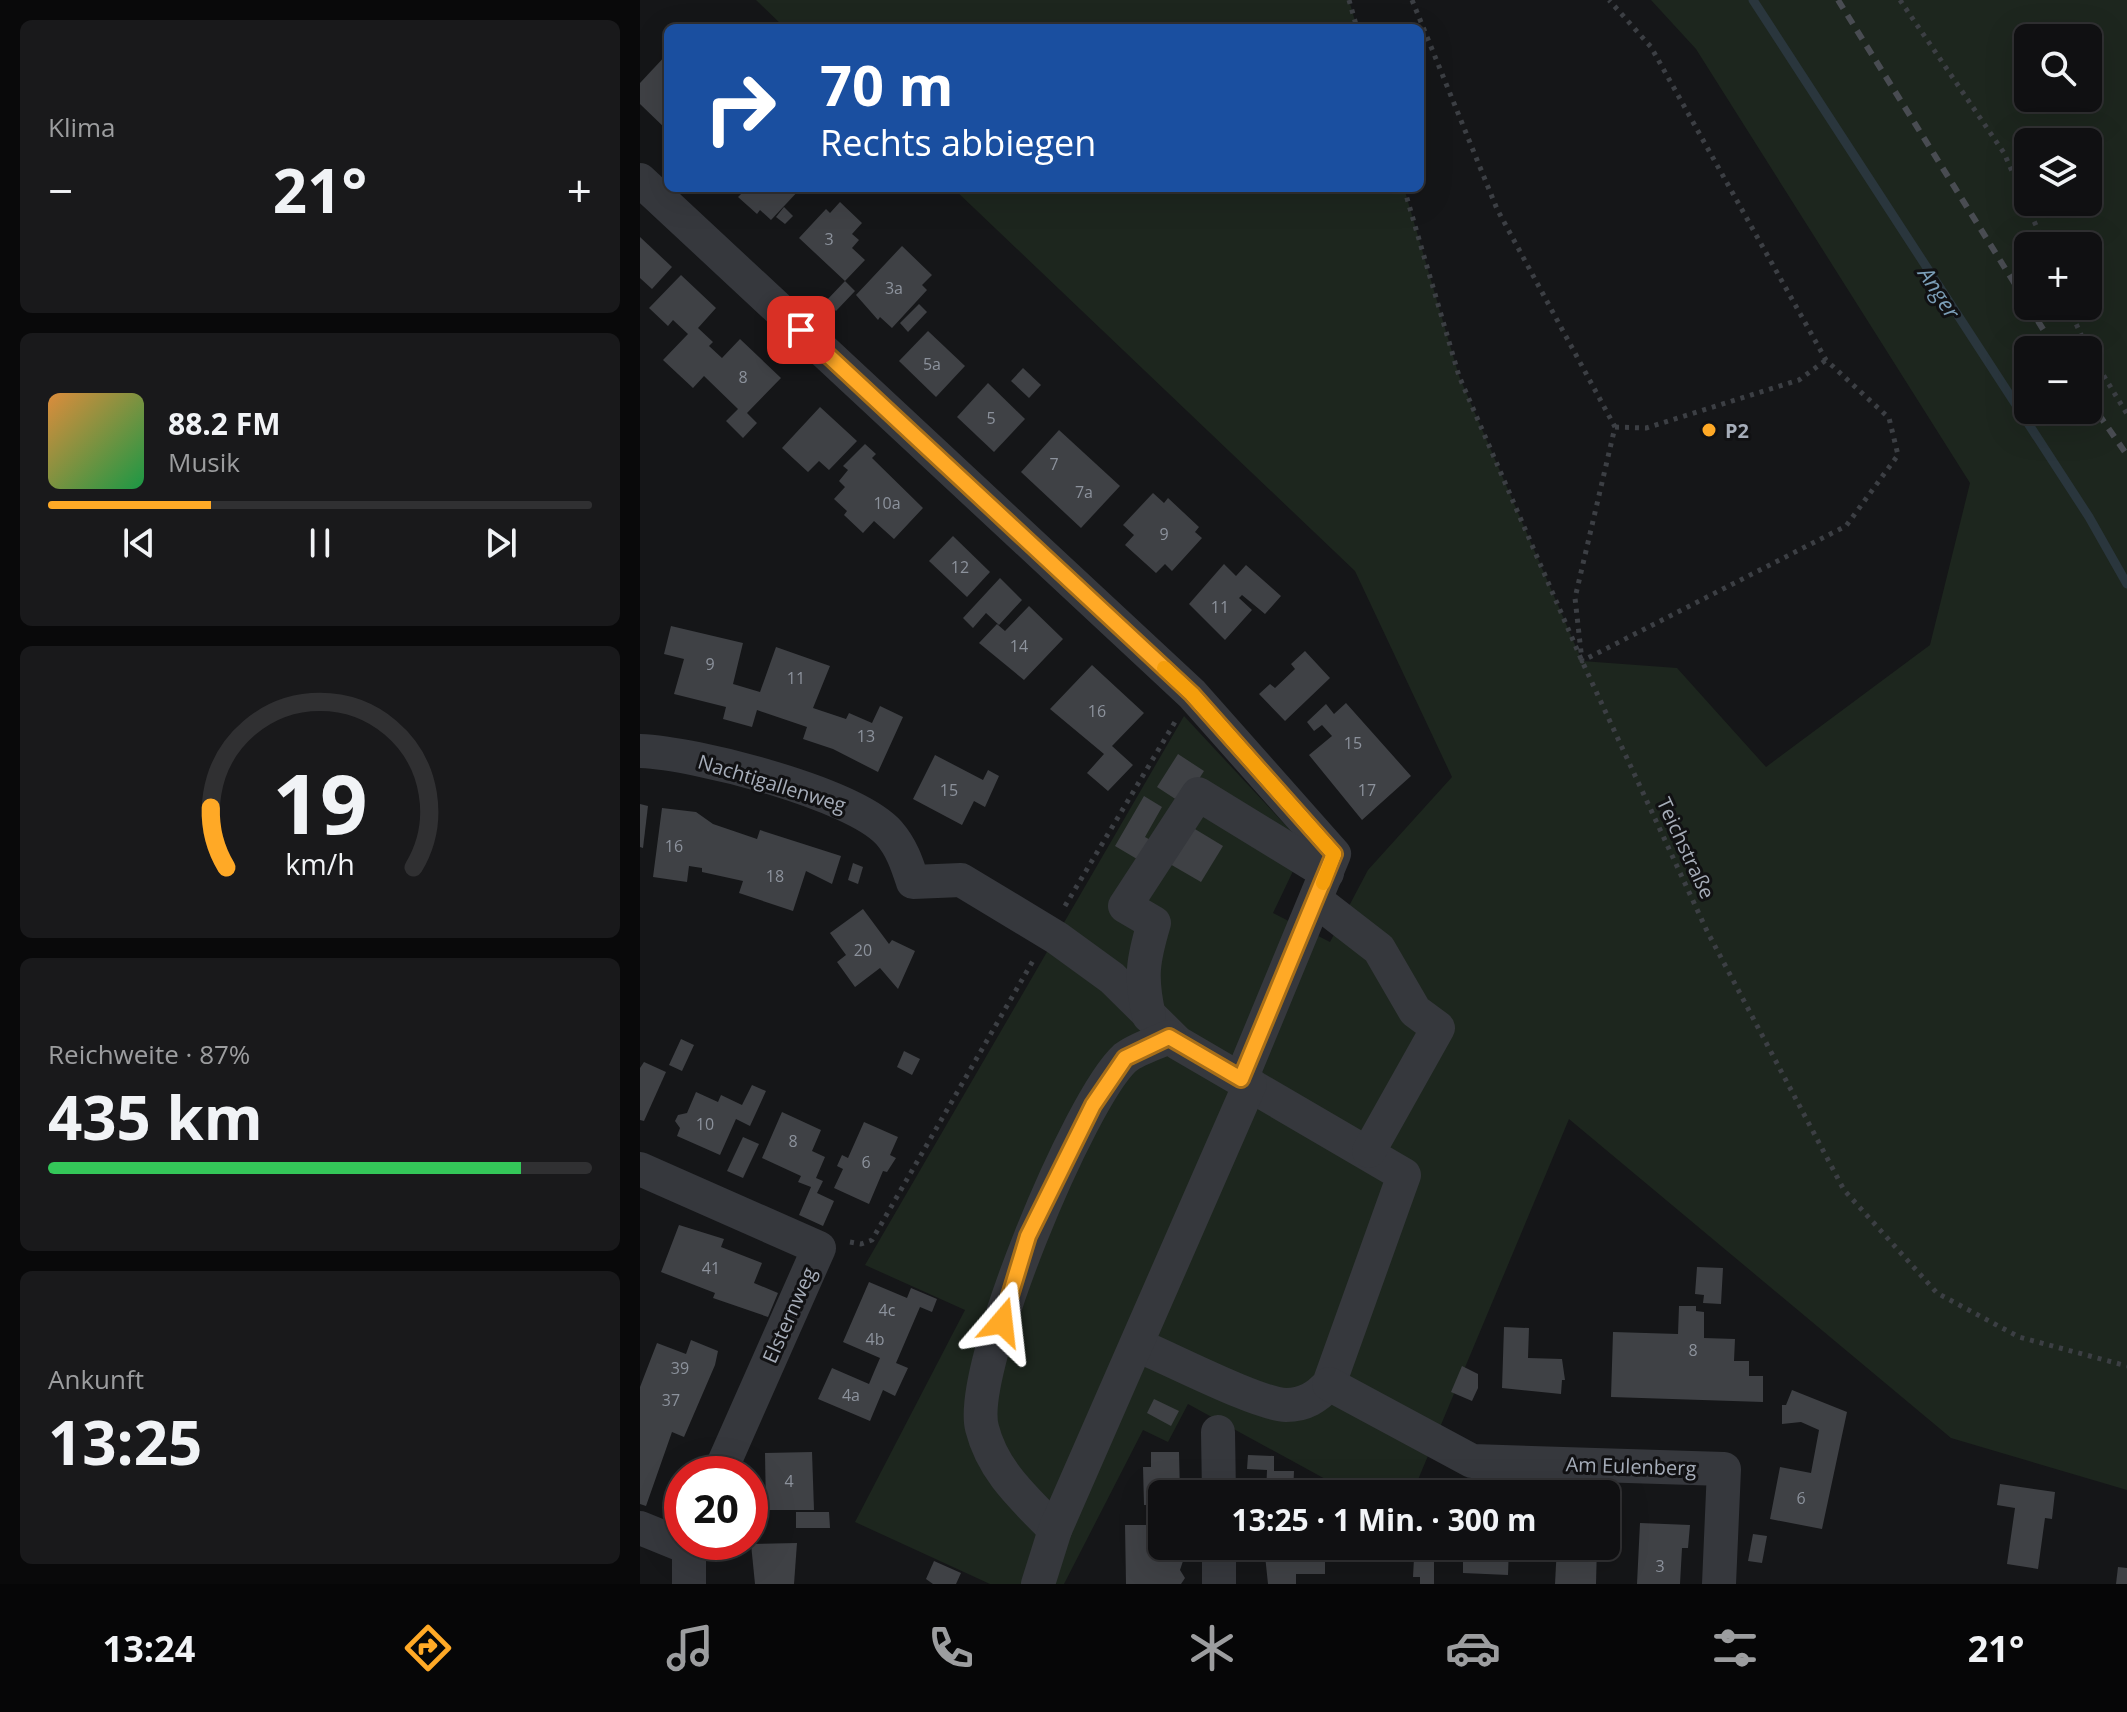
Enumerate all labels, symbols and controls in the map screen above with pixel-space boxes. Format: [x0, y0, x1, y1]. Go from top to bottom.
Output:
map controls [2014, 24, 2102, 424]
button: search [2014, 24, 2102, 112]
text: 70 m [820, 46, 954, 122]
icon: right [688, 56, 792, 160]
text: Klima [48, 109, 116, 145]
text: Rechts abbiegen [820, 118, 1096, 167]
button: layers [2014, 128, 2102, 216]
text: 21° [273, 149, 367, 231]
text: − [48, 160, 73, 220]
text: + [567, 160, 592, 220]
house number: 3 [824, 228, 834, 250]
button: + [2014, 232, 2102, 320]
water label: Anger [1911, 259, 1969, 325]
house number: 3a [885, 277, 903, 299]
pin [767, 296, 835, 364]
icon: arrive [779, 308, 823, 352]
button: − [2014, 336, 2102, 424]
house number: 5a [923, 353, 941, 375]
house number: 8 [738, 366, 748, 388]
text: 88.2 FM [168, 403, 281, 444]
house number: 5 [986, 407, 996, 429]
place label: P2 [1725, 417, 1749, 444]
marker: P2 [1700, 421, 1718, 439]
text: Musik [168, 444, 240, 480]
house number: 7 [1049, 453, 1059, 475]
house number: 7a [1075, 481, 1093, 503]
house number: 10a [873, 492, 901, 514]
icon: previous [117, 521, 161, 565]
icon: pause [298, 521, 342, 565]
icon: next [479, 521, 523, 565]
house number: 9 [1159, 523, 1169, 545]
house number: 12 [951, 556, 969, 578]
house number: 11 [1211, 596, 1229, 618]
house number: 14 [1010, 635, 1028, 657]
house number: 9 [705, 653, 715, 675]
house number: 11 [787, 667, 805, 689]
house number: 16 [1088, 700, 1106, 722]
house number: 13 [857, 725, 875, 747]
house number: 15 [1344, 732, 1362, 754]
text: 19 [272, 745, 368, 858]
street label: Nachtigallenweg [695, 748, 849, 818]
house number: 15 [940, 779, 958, 801]
house number: 17 [1358, 779, 1376, 801]
street label: Teichstraße [1651, 793, 1721, 903]
house number: 16 [665, 835, 683, 857]
text: km/h [285, 844, 355, 883]
house number: 18 [766, 865, 784, 887]
house number: 20 [854, 939, 872, 961]
text: Reichweite · 87% [48, 1036, 250, 1072]
text: 435 km [48, 1076, 263, 1158]
house number: 10 [696, 1113, 714, 1135]
house number: 8 [788, 1130, 798, 1152]
house number: 6 [861, 1151, 871, 1173]
house number: 41 [702, 1257, 720, 1279]
street label: Elsternweg [756, 1263, 822, 1367]
position arrow [960, 1280, 1044, 1364]
house number: 4c [879, 1299, 896, 1321]
house number: 4b [866, 1328, 884, 1350]
house number: 8 [1688, 1339, 1698, 1361]
house number: 39 [671, 1357, 689, 1379]
text: Ankunft [48, 1361, 144, 1397]
house number: 4a [842, 1384, 860, 1406]
house number: 37 [662, 1389, 680, 1411]
text: 13:25 [48, 1401, 202, 1483]
street label: Am Eulenberg [1565, 1450, 1697, 1482]
speed limit sign: 20 [664, 1456, 768, 1560]
house number: 4 [784, 1470, 794, 1492]
house number: 6 [1796, 1487, 1806, 1509]
text: 13:25 · 1 Min. · 300 m [1232, 1499, 1536, 1540]
house number: 3 [1655, 1555, 1665, 1577]
icon: directions [400, 1620, 456, 1676]
icon: music [662, 1620, 718, 1676]
icon: phone [923, 1620, 979, 1676]
icon: climate [1184, 1620, 1240, 1676]
icon: car [1445, 1620, 1501, 1676]
icon: filters [1707, 1620, 1763, 1676]
text: 13:24 [103, 1624, 195, 1673]
text: 21° [1968, 1624, 2024, 1673]

